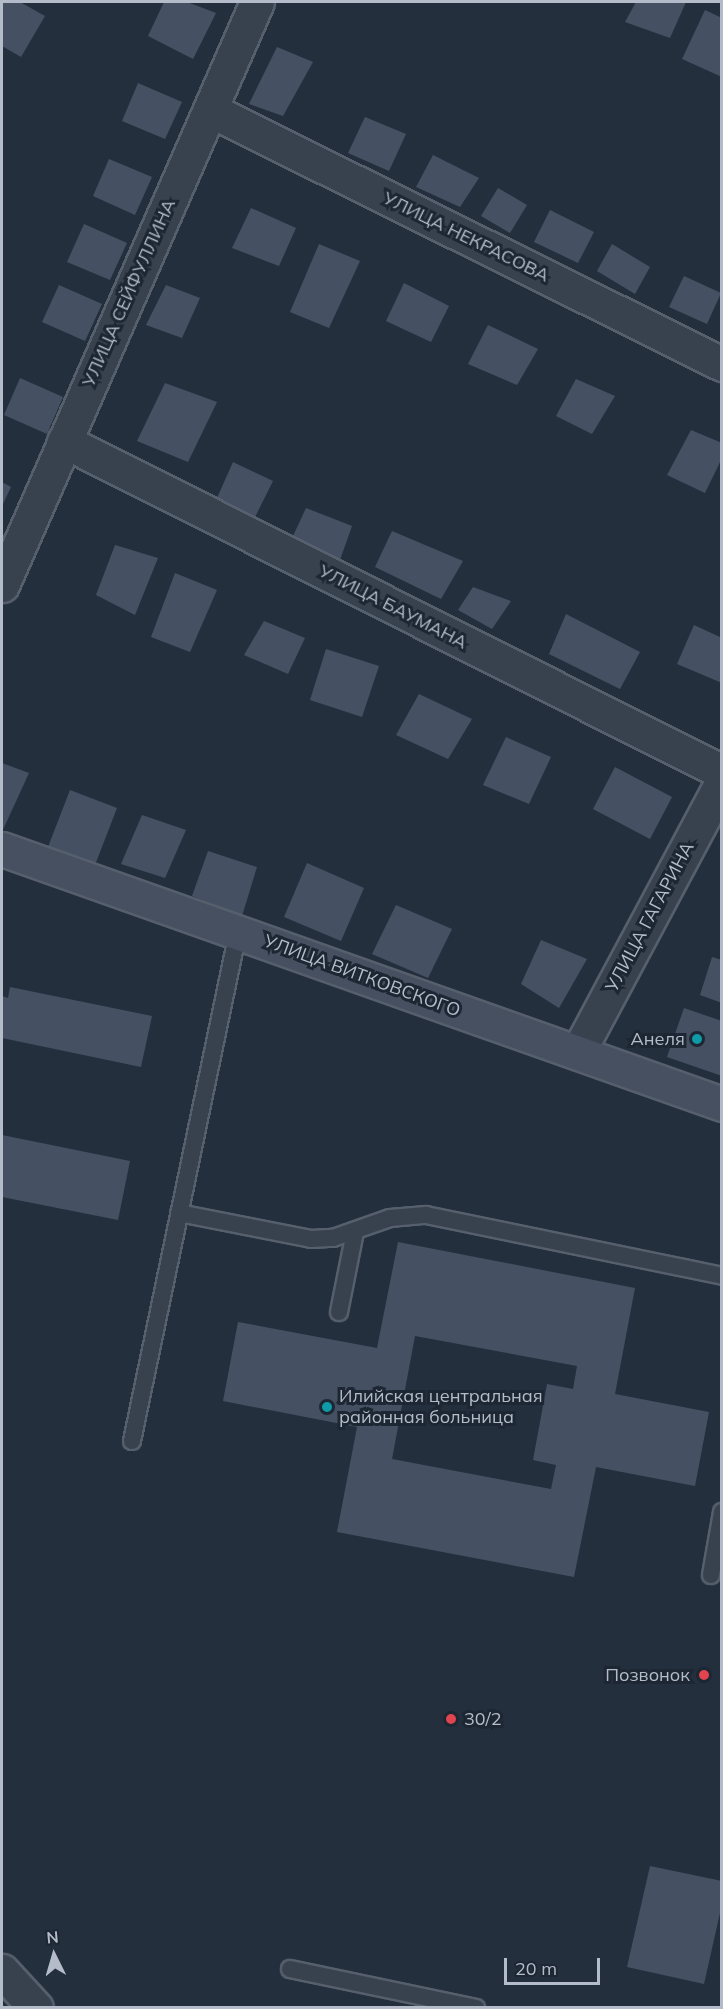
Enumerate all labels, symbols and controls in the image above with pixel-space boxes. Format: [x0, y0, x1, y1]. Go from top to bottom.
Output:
street label: УЛИЦА НЕКРАСОВА [379, 187, 553, 287]
street label: УЛИЦА СЕЙФУЛЛИНА [78, 196, 180, 390]
street label: УЛИЦА БАУМАНА [315, 560, 471, 654]
street label: УЛИЦА ГАГАРИНА [601, 838, 699, 996]
street label: УЛИЦА ВИТКОВСКОГО [261, 930, 463, 1022]
place label: Анеля [631, 1028, 685, 1050]
marker: Анеля [690, 1032, 704, 1046]
place label: Илийская центральная районная больница [339, 1386, 543, 1428]
marker: Илийская центральная районная больница [320, 1400, 334, 1414]
place label: Позвонок [605, 1664, 690, 1686]
marker: Позвонок [695, 1666, 713, 1684]
place label: 30/2 [464, 1708, 502, 1730]
marker: 30/2 [442, 1710, 460, 1728]
north arrow [24, 1925, 84, 1985]
text: N [46, 1927, 59, 1948]
scale bar [507, 1946, 603, 1984]
text: 20 m [515, 1957, 557, 1980]

